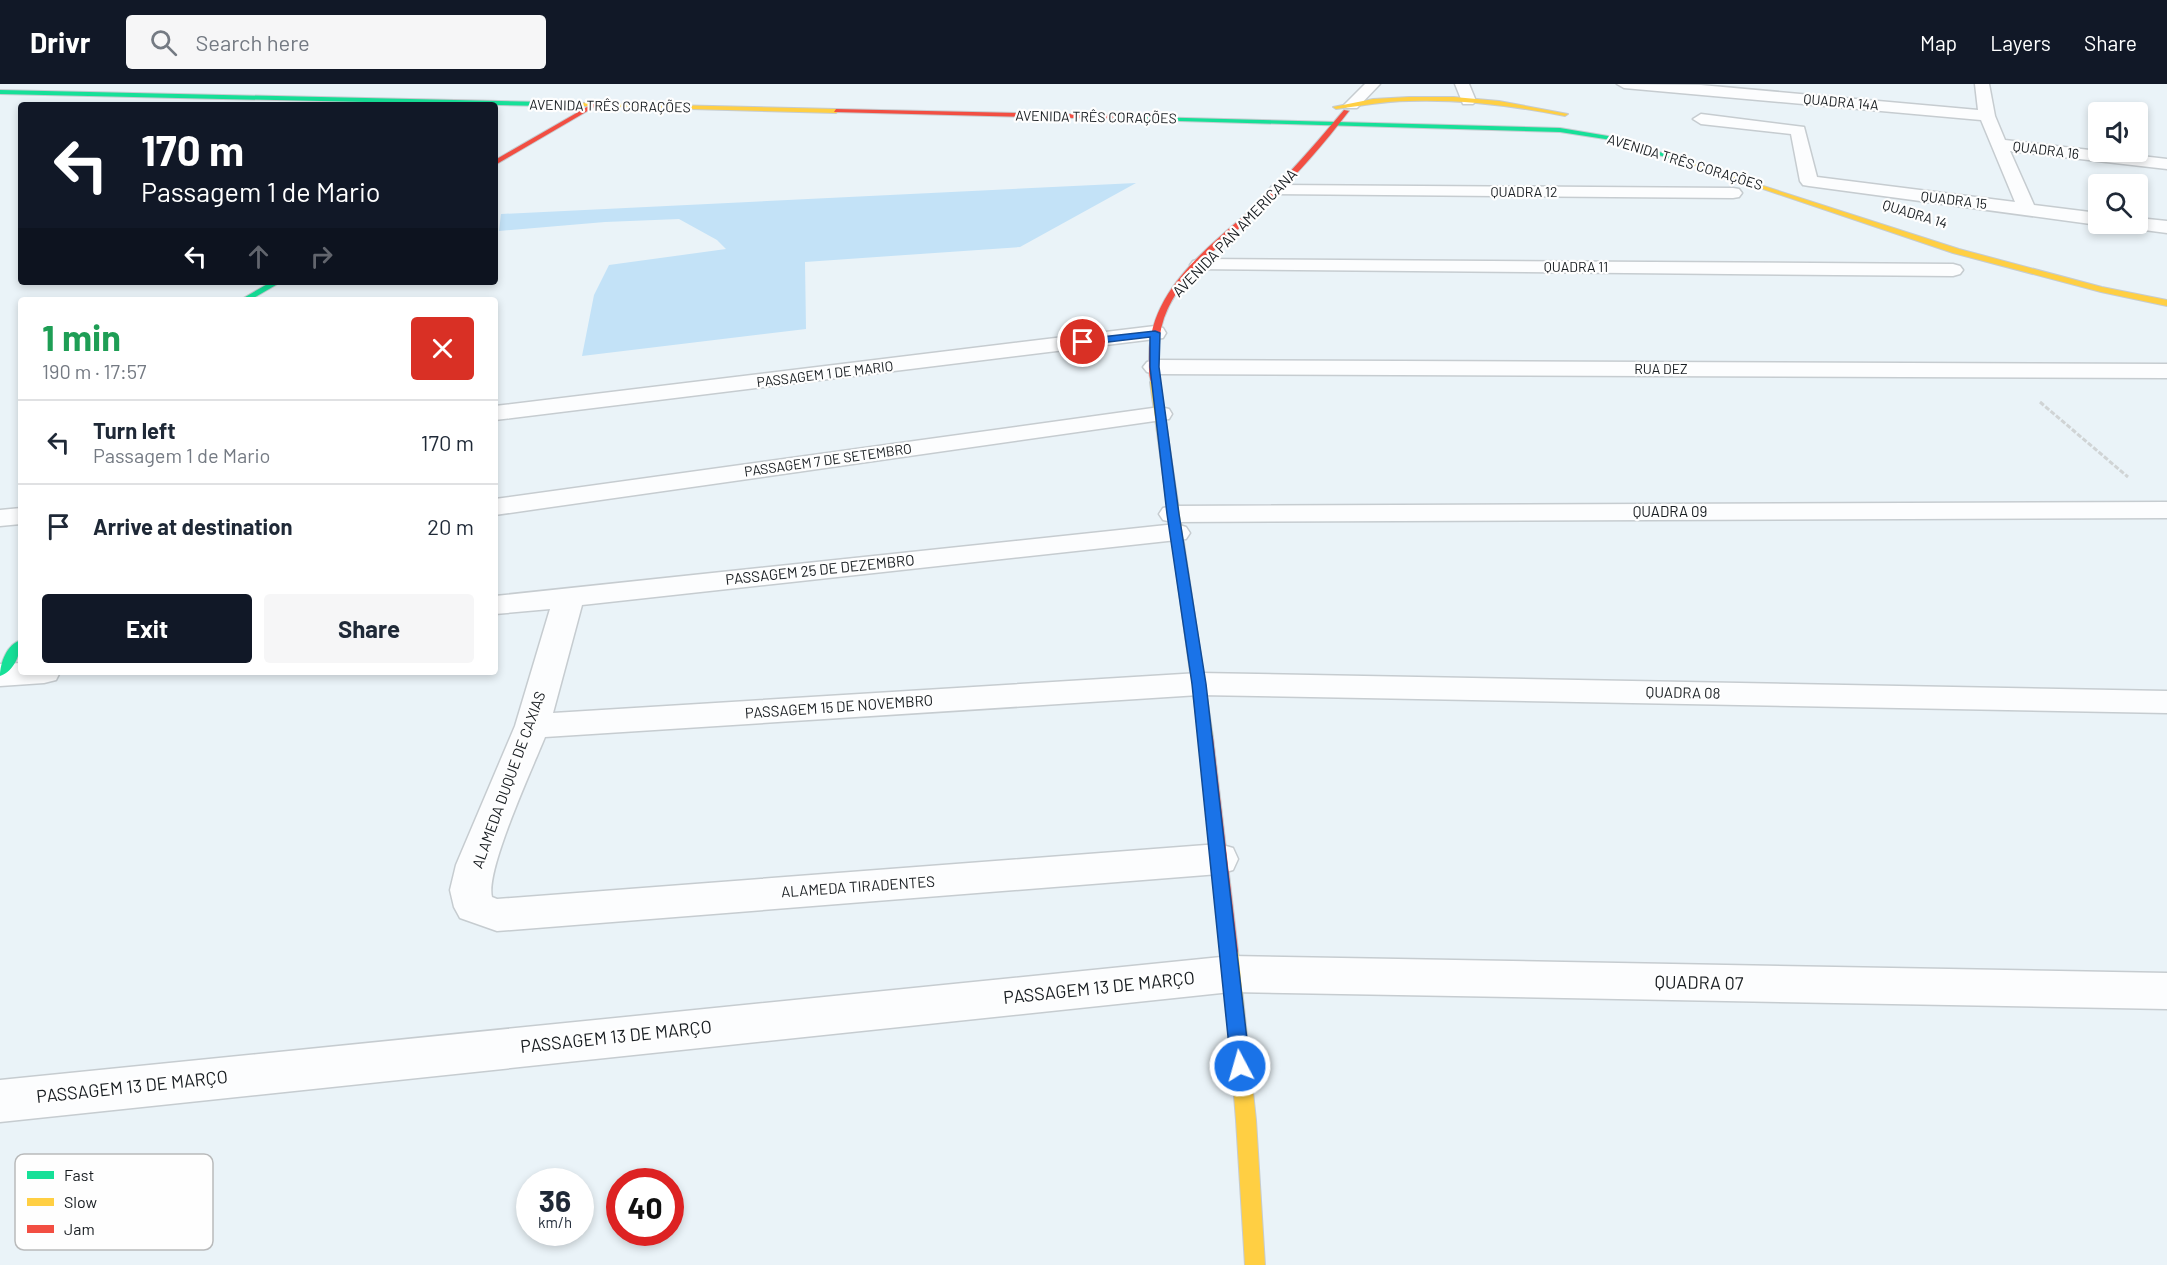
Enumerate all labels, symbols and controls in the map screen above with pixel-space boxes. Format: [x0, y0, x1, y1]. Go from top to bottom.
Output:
search box [126, 15, 546, 69]
text: Drivr [30, 25, 90, 59]
icon: search [147, 26, 180, 59]
text: Search here [195, 29, 310, 55]
text: Map [1920, 30, 1957, 55]
text: Layers [1990, 30, 2051, 55]
text: Share [2084, 30, 2137, 55]
street label: QUADRA 14A [1803, 90, 1880, 113]
street label: AVENIDA TRÊS CORAÇÕES [529, 96, 691, 115]
map controls [2088, 102, 2148, 234]
button: sound [2088, 102, 2148, 162]
street label: AVENIDA TRÊS CORAÇÕES [1015, 107, 1177, 126]
text: 170 m [141, 124, 244, 174]
icon: left [42, 126, 120, 204]
street label: AVENIDA TRÊS CORAÇÕES [1605, 130, 1765, 193]
street label: QUADRA 16 [2012, 137, 2080, 162]
street label: AVENIDA PAN AMERICANA [1168, 164, 1300, 300]
button: search [2088, 174, 2148, 234]
text: Passagem 1 de Mario [141, 175, 381, 207]
street label: QUADRA 12 [1491, 183, 1557, 200]
street label: QUADRA 15 [1920, 187, 1988, 212]
street label: QUADRA 14 [1881, 196, 1950, 231]
icon: left [179, 240, 212, 273]
icon: ahead [242, 240, 275, 273]
icon: right [305, 240, 338, 273]
street label: QUADRA 11 [1544, 258, 1608, 275]
text: 1 min [42, 315, 121, 358]
pin [1057, 316, 1108, 367]
button: close [411, 317, 474, 380]
icon: arrive [1066, 325, 1099, 358]
street label: PASSAGEM 1 DE MARIO [756, 357, 894, 390]
text: 190 m · 17:57 [42, 359, 146, 383]
street label: RUA DEZ [1634, 360, 1688, 377]
text: Turn left [93, 417, 176, 443]
icon: left [42, 426, 75, 459]
text: 170 m [421, 429, 474, 455]
street label: PASSAGEM 7 DE SETEMBRO [743, 439, 913, 480]
text: Passagem 1 de Mario [93, 443, 270, 467]
street label: QUADRA 09 [1633, 502, 1707, 520]
icon: arrive [42, 510, 75, 543]
text: Arrive at destination [93, 513, 292, 539]
text: 20 m [427, 513, 474, 539]
street label: PASSAGEM 25 DE DEZEMBRO [725, 550, 915, 588]
button: Exit [42, 594, 252, 663]
button: Share [264, 594, 474, 663]
street label: QUADRA 08 [1645, 682, 1721, 702]
street label: ALAMEDA DUQUE DE CAXIAS [468, 689, 548, 871]
street label: PASSAGEM 15 DE NOVEMBRO [744, 690, 934, 722]
street label: ALAMEDA TIRADENTES [780, 872, 936, 900]
street label: PASSAGEM 13 DE MARÇO [1002, 966, 1196, 1008]
street label: QUADRA 07 [1654, 970, 1744, 994]
street label: PASSAGEM 13 DE MARÇO [519, 1015, 713, 1057]
position arrow [1208, 1034, 1272, 1098]
street label: PASSAGEM 13 DE MARÇO [35, 1065, 229, 1107]
legend [15, 1154, 213, 1250]
text: Fast [64, 1165, 94, 1184]
speed limit sign: 40 [606, 1168, 684, 1246]
text: 36 [539, 1182, 571, 1218]
text: Slow [64, 1192, 97, 1211]
text: km/h [538, 1213, 572, 1231]
text: Jam [64, 1219, 95, 1238]

